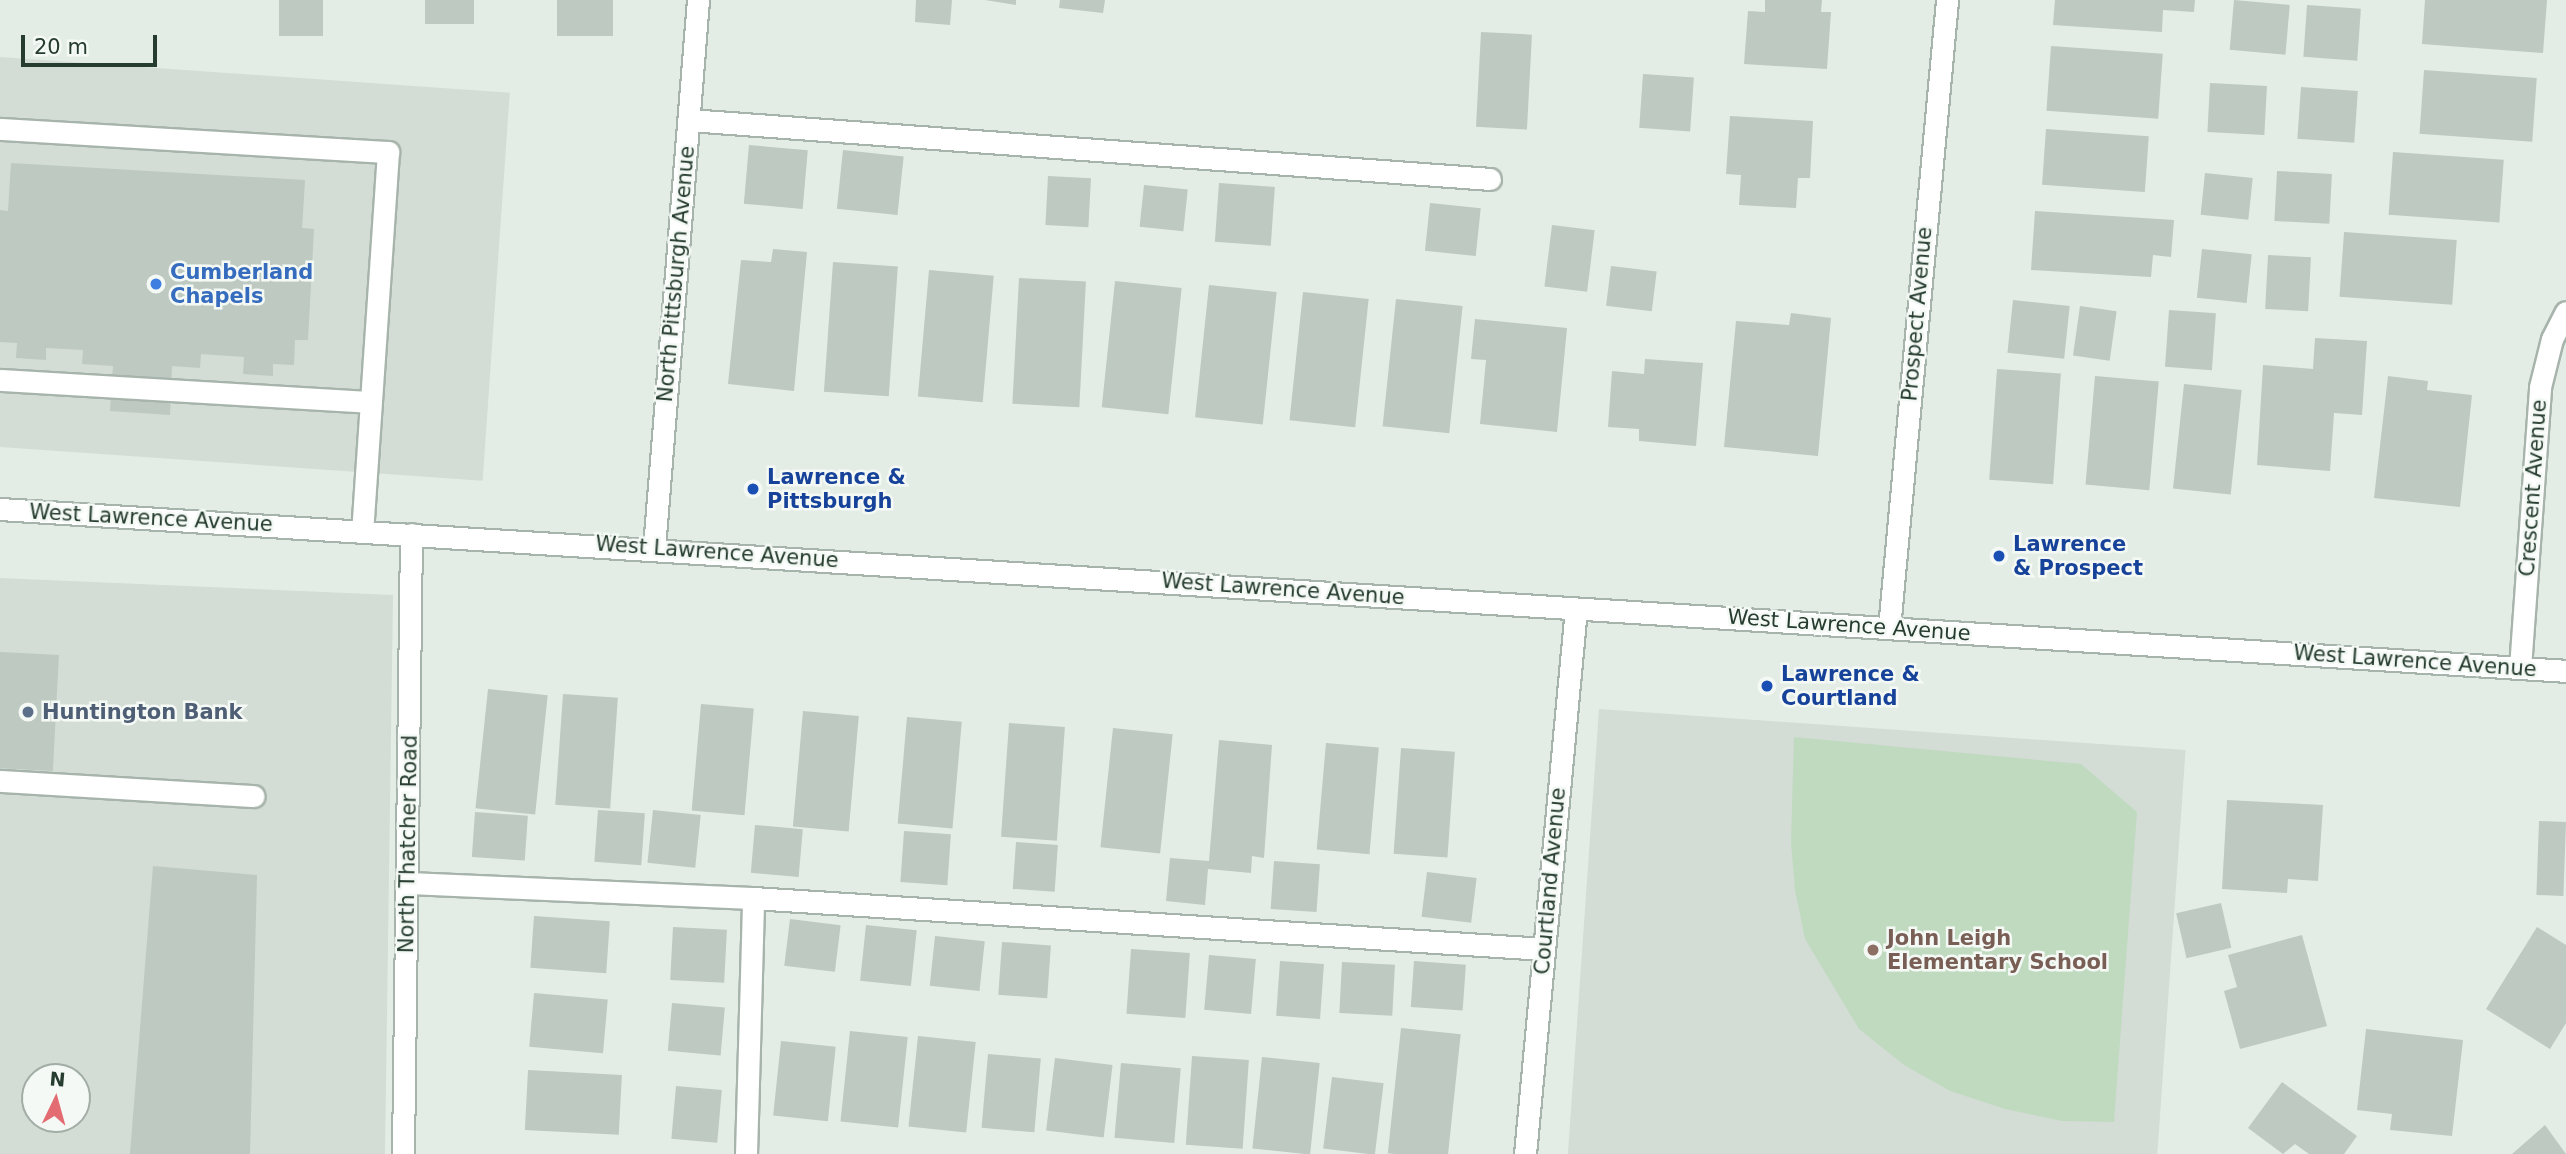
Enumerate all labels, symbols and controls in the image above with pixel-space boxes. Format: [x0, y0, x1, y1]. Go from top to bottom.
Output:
scale bar [24, 21, 161, 65]
text: 20 m [34, 35, 88, 59]
street label: North Pittsburgh Avenue [652, 145, 700, 403]
street label: Prospect Avenue [1897, 226, 1937, 402]
place label: Cumberland Chapels [170, 259, 313, 309]
marker: Cumberland Chapels [148, 276, 164, 292]
street label: Crescent Avenue [2514, 399, 2552, 577]
place label: Lawrence & Pittsburgh [767, 464, 906, 514]
marker: Lawrence & Pittsburgh [745, 481, 761, 497]
street label: West Lawrence Avenue [29, 499, 273, 537]
street label: West Lawrence Avenue [595, 531, 839, 573]
place label: Lawrence & Prospect [2013, 531, 2143, 581]
marker: Lawrence & Prospect [1991, 548, 2007, 564]
street label: West Lawrence Avenue [1161, 568, 1405, 610]
street label: West Lawrence Avenue [1727, 604, 1971, 646]
street label: West Lawrence Avenue [2293, 640, 2537, 682]
place label: Lawrence & Courtland [1781, 661, 1920, 711]
marker: Lawrence & Courtland [1759, 678, 1775, 694]
place label: Huntington Bank [42, 699, 243, 725]
marker: Huntington Bank [20, 704, 36, 720]
street label: North Thatcher Road [393, 735, 423, 953]
street label: Courtland Avenue [1529, 786, 1571, 976]
place label: John Leigh Elementary School [1887, 925, 2108, 975]
marker: John Leigh Elementary School [1865, 942, 1881, 958]
north arrow [21, 1063, 91, 1133]
text: N [49, 1067, 67, 1091]

